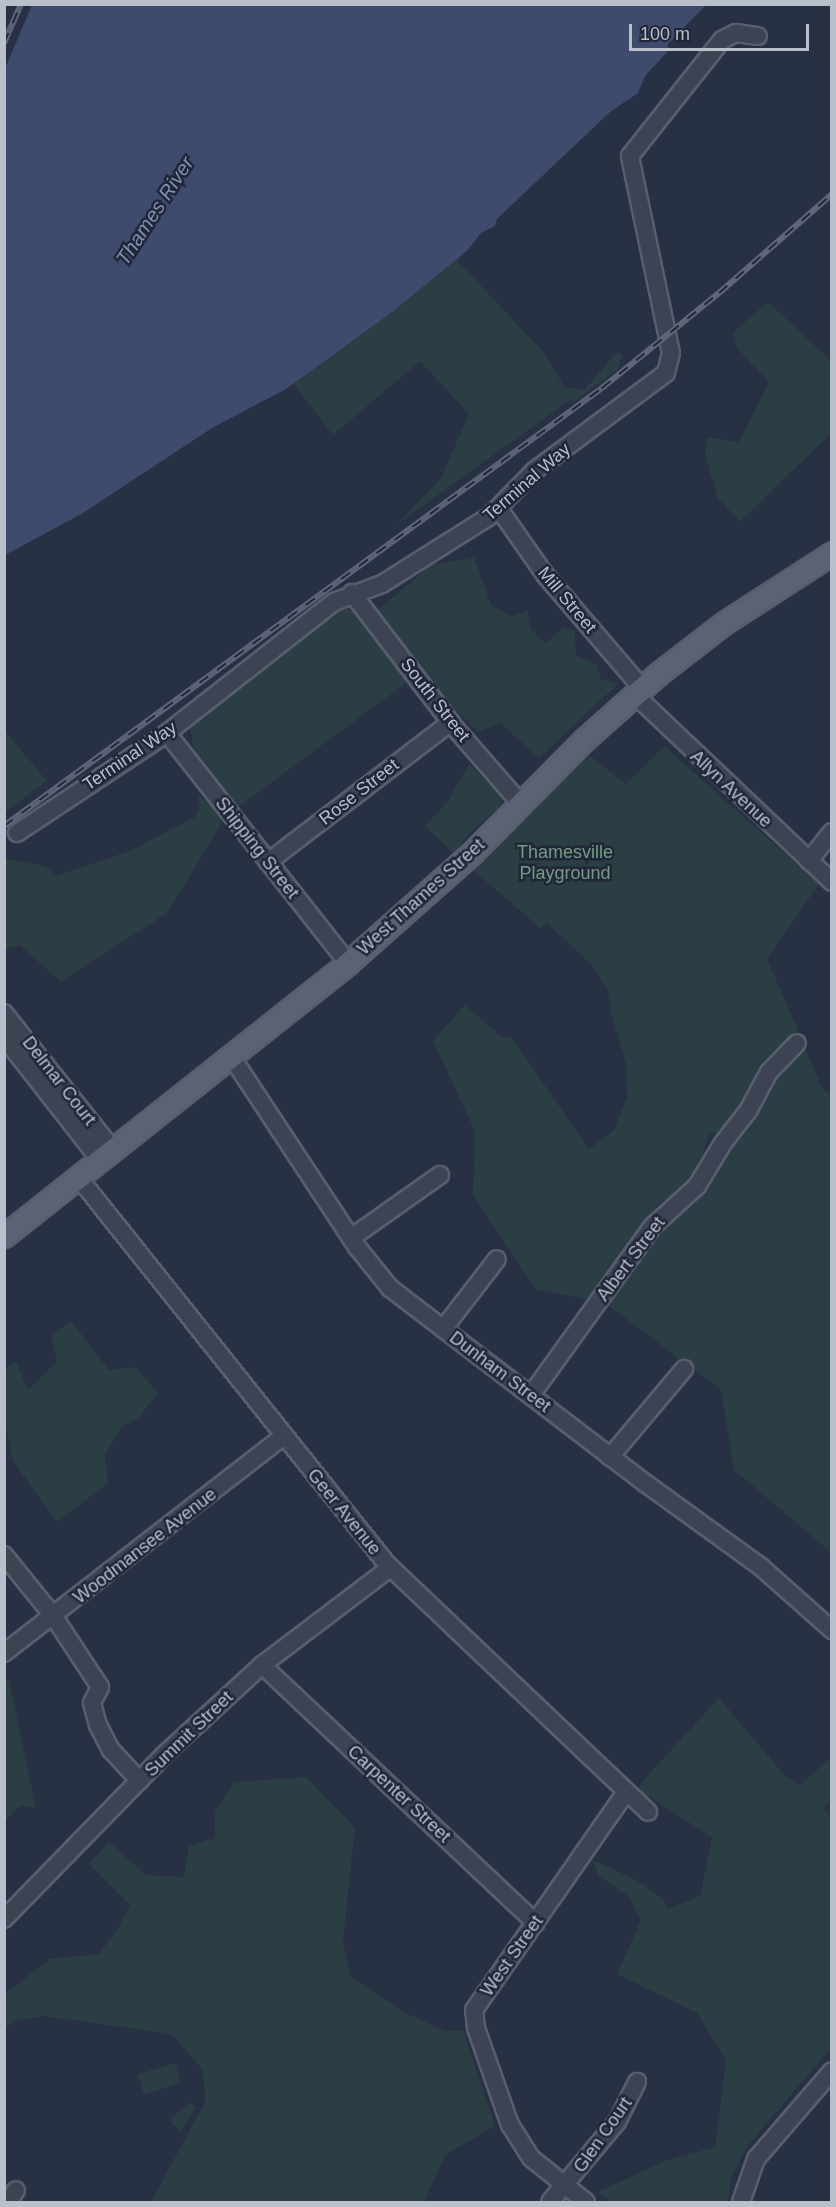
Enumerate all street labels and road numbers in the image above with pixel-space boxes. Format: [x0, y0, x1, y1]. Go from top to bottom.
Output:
street label: Terminal Way [479, 438, 575, 526]
street label: Mill Street [533, 562, 601, 638]
street label: South Street [396, 654, 474, 746]
street label: Terminal Way [79, 717, 181, 795]
street label: Allyn Avenue [685, 745, 777, 833]
street label: Rose Street [315, 754, 403, 830]
street label: Shipping Street [211, 793, 303, 903]
street label: West Thames Street [353, 834, 489, 960]
street label: Delmar Court [18, 1032, 100, 1130]
street label: Albert Street [592, 1213, 670, 1305]
street label: Dunham Street [445, 1327, 555, 1417]
street label: Geer Avenue [302, 1464, 386, 1560]
street label: Woodmansee Avenue [69, 1483, 221, 1609]
street label: Summit Street [140, 1687, 238, 1781]
street label: Carpenter Street [343, 1741, 455, 1847]
street label: West Street [476, 1911, 548, 2001]
street label: Glen Court [569, 2093, 637, 2177]

